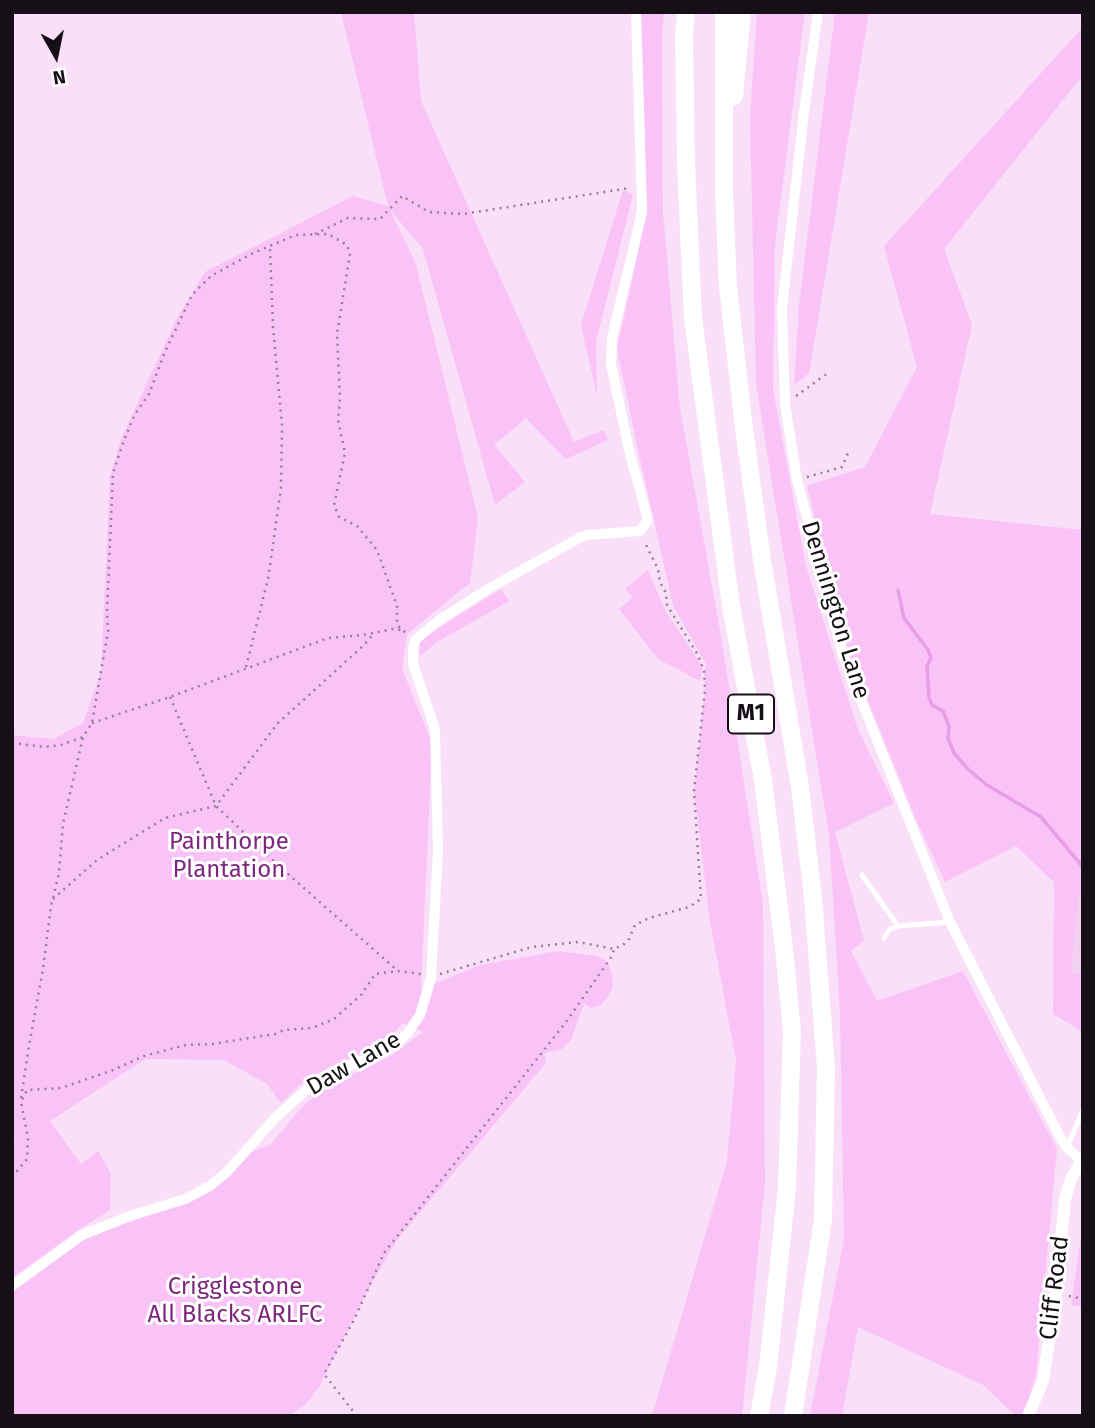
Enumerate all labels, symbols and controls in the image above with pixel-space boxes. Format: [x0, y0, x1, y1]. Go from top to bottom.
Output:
north arrow [21, 21, 91, 91]
text: N [51, 65, 67, 90]
street label: Dennington Lane [794, 518, 876, 702]
road number: M1 [728, 694, 774, 734]
park label: Painthorpe Plantation [169, 828, 289, 884]
street label: Daw Lane [302, 1026, 406, 1102]
street label: Cliff Road [1034, 1234, 1076, 1342]
park label: Crigglestone All Blacks ARLFC [148, 1273, 322, 1329]

